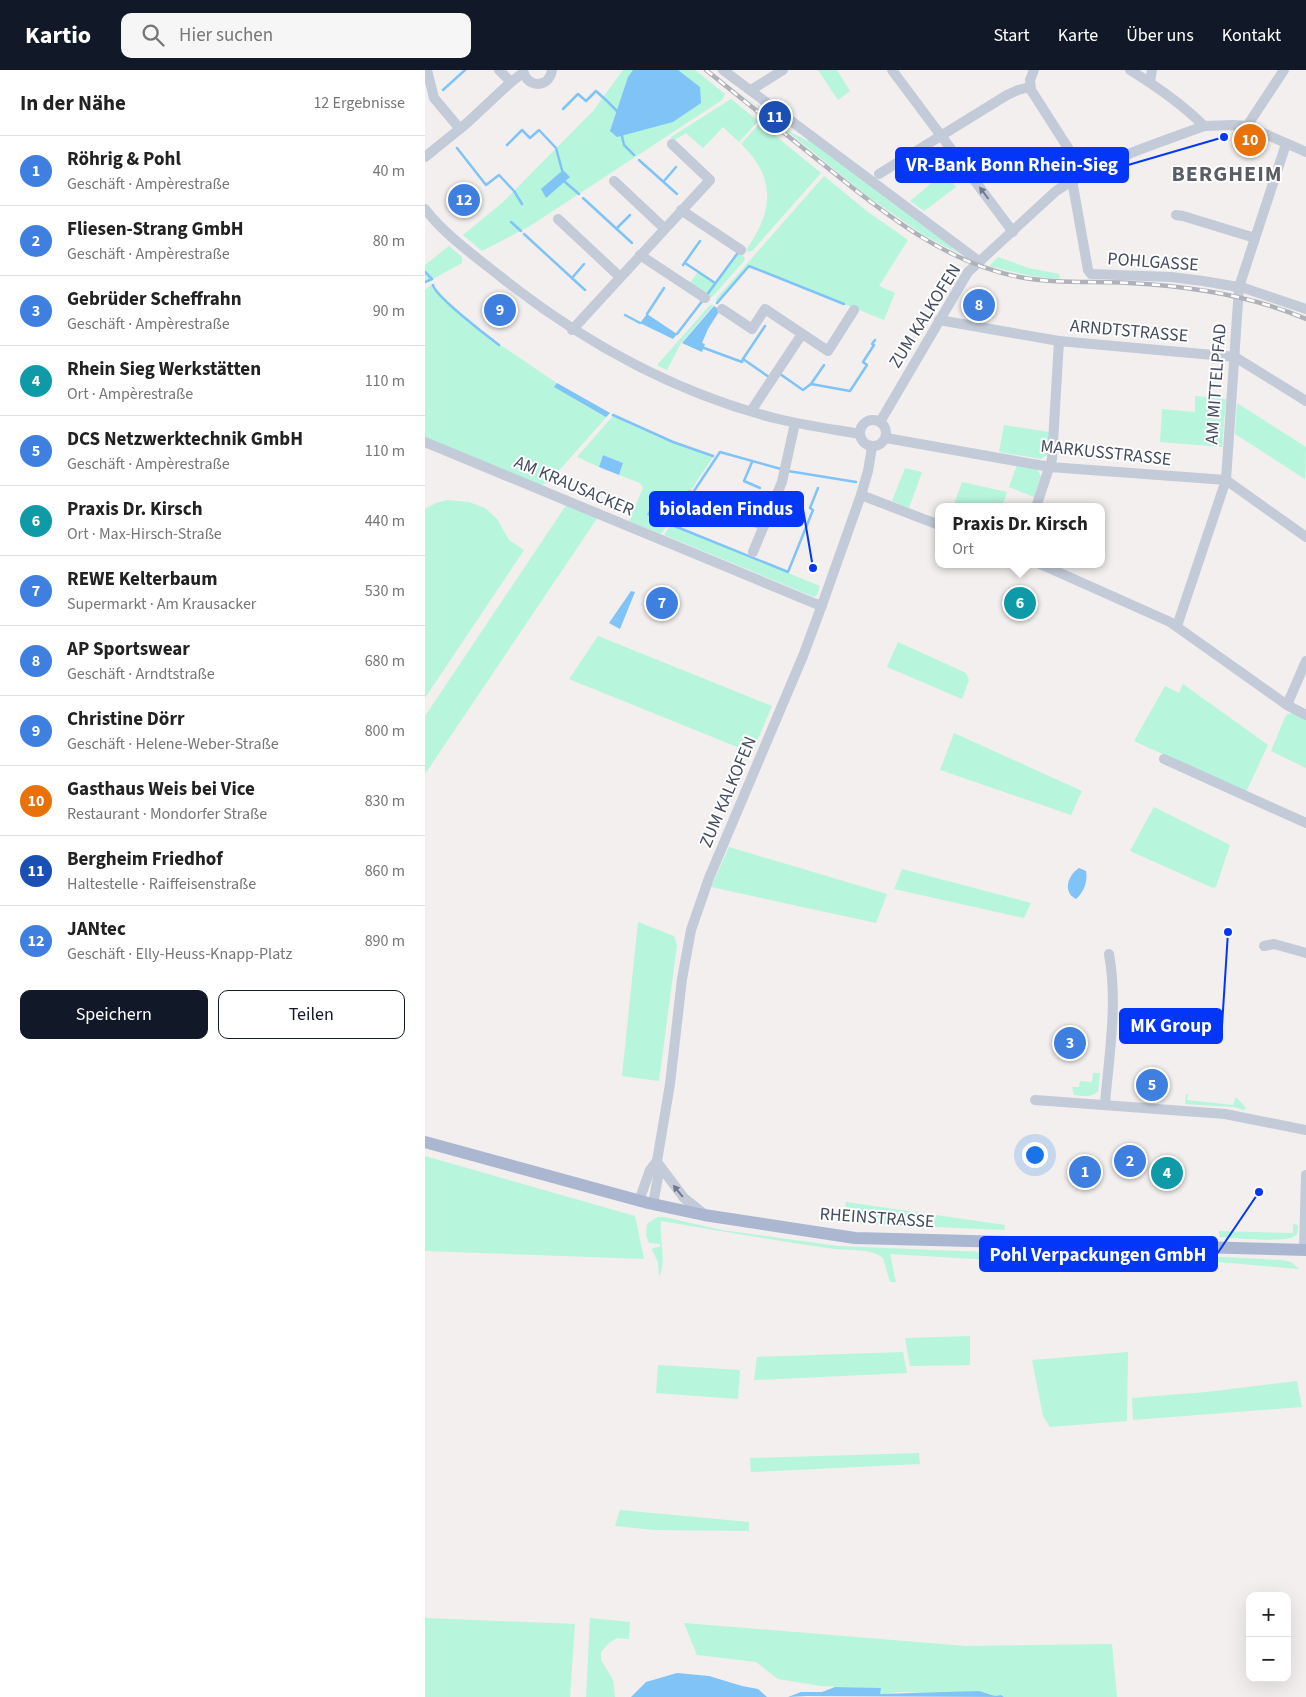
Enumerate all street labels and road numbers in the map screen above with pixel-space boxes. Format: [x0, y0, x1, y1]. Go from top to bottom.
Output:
street label: POHLGASSE [1107, 246, 1199, 278]
street label: ZUM KALKOFEN [883, 259, 967, 373]
street label: ARNDTSTRASSE [1069, 313, 1189, 349]
street label: AM MITTELPFAD [1199, 323, 1233, 445]
street label: MARKUSSTRASSE [1039, 434, 1173, 472]
street label: AM KRAUSACKER [510, 450, 638, 522]
street label: ZUM KALKOFEN [693, 733, 763, 851]
street label: RHEINSTRASSE [819, 1202, 935, 1234]

